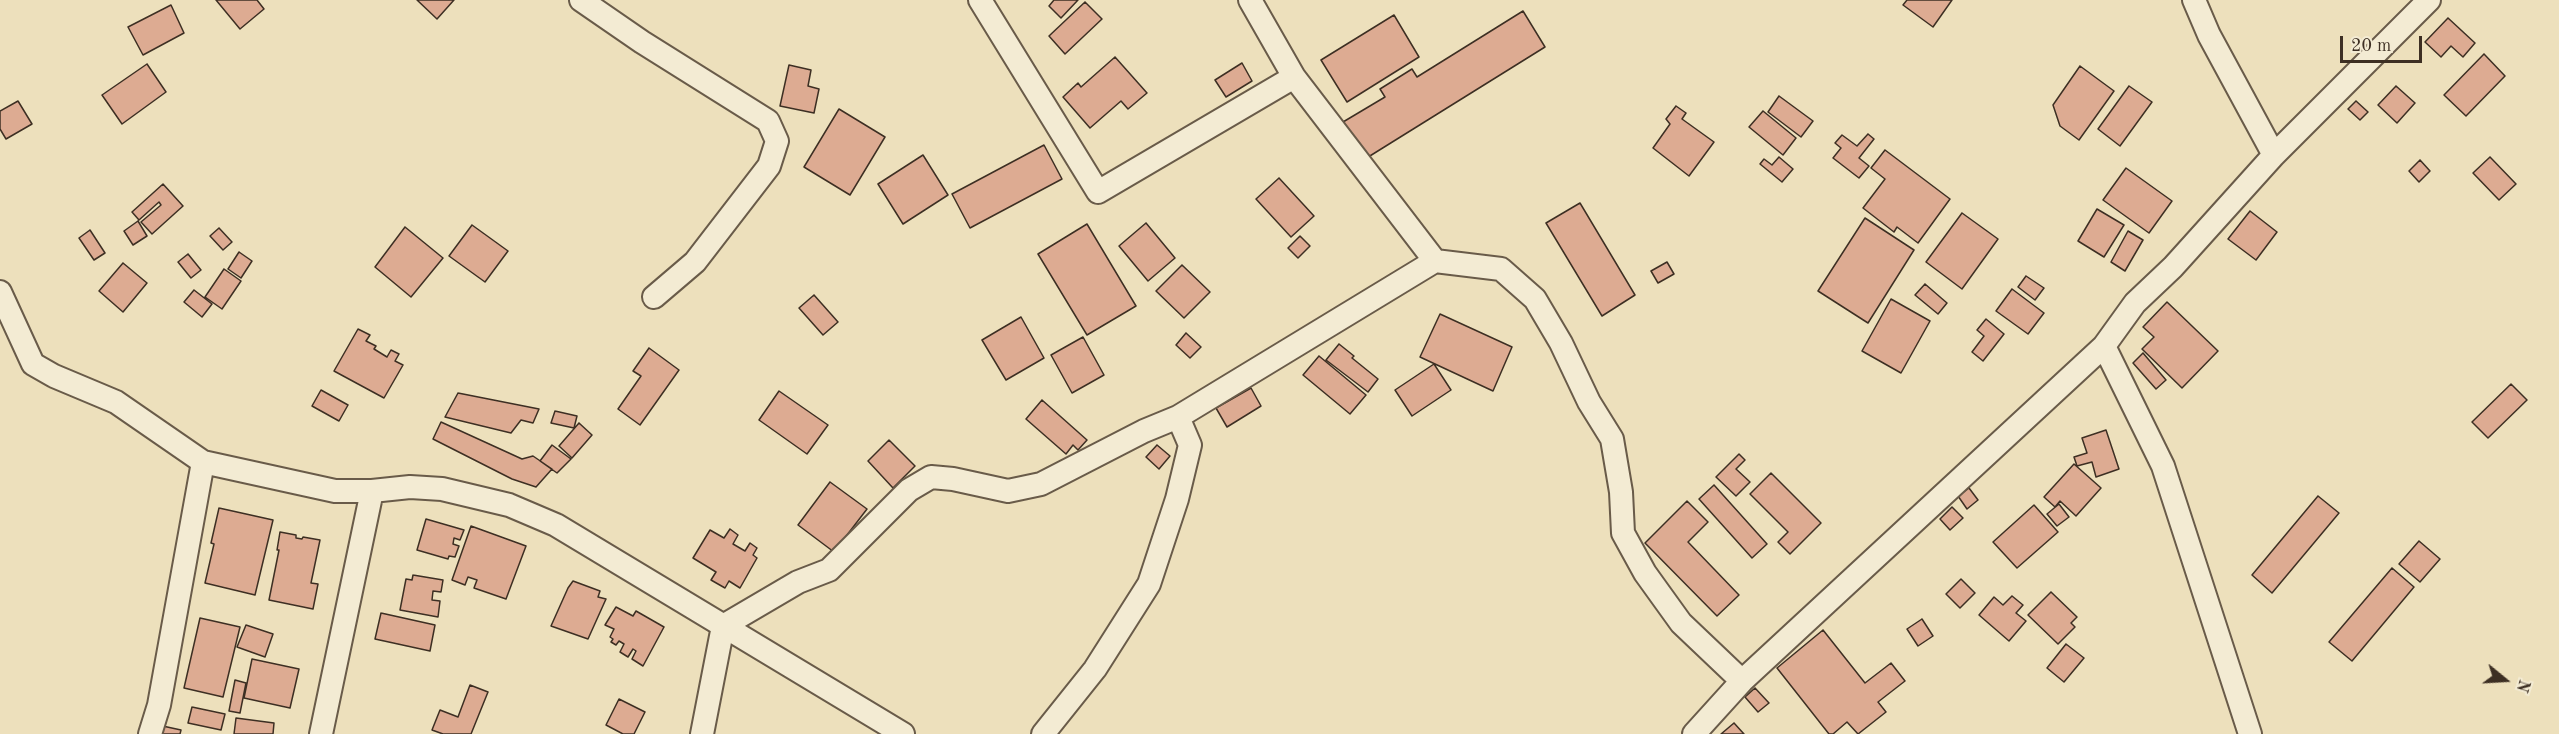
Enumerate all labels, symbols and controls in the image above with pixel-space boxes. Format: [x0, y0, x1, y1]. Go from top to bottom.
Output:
scale bar [2343, 24, 2426, 62]
text: 20 m [2351, 37, 2391, 55]
north arrow [2475, 650, 2535, 710]
text: N [2513, 677, 2532, 694]

